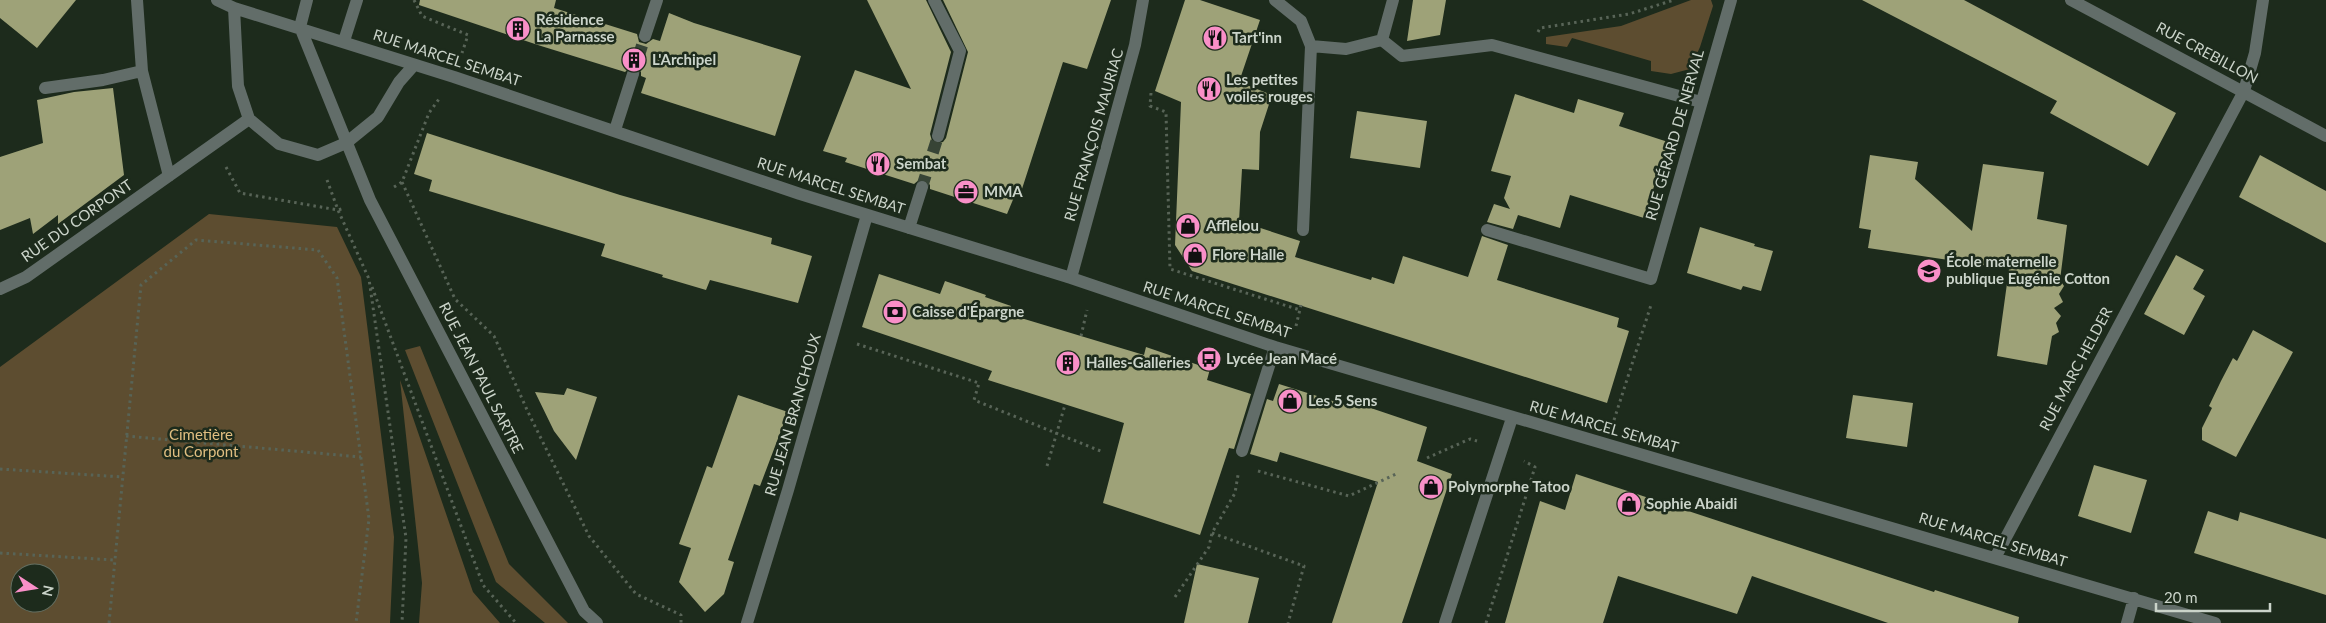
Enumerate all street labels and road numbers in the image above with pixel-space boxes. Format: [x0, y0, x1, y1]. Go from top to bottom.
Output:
street label: RUE CREBILLON [2153, 18, 2262, 87]
street label: RUE MARCEL SEMBAT [371, 25, 524, 89]
street label: RUE FRANÇOIS MAURIAC [1060, 46, 1126, 223]
street label: RUE GÉRARD DE NERVAL [1641, 47, 1707, 222]
street label: RUE MARCEL SEMBAT [755, 153, 908, 217]
street label: RUE DU CORPONT [17, 175, 136, 265]
street label: RUE MARCEL SEMBAT [1141, 277, 1294, 341]
street label: RUE JEAN PAUL SARTRE [436, 299, 528, 456]
street label: RUE MARC HELDER [2035, 303, 2116, 433]
street label: RUE JEAN BRANCHOUX [760, 331, 824, 498]
street label: RUE MARCEL SEMBAT [1528, 396, 1681, 456]
street label: RUE MARCEL SEMBAT [1917, 508, 2070, 570]

